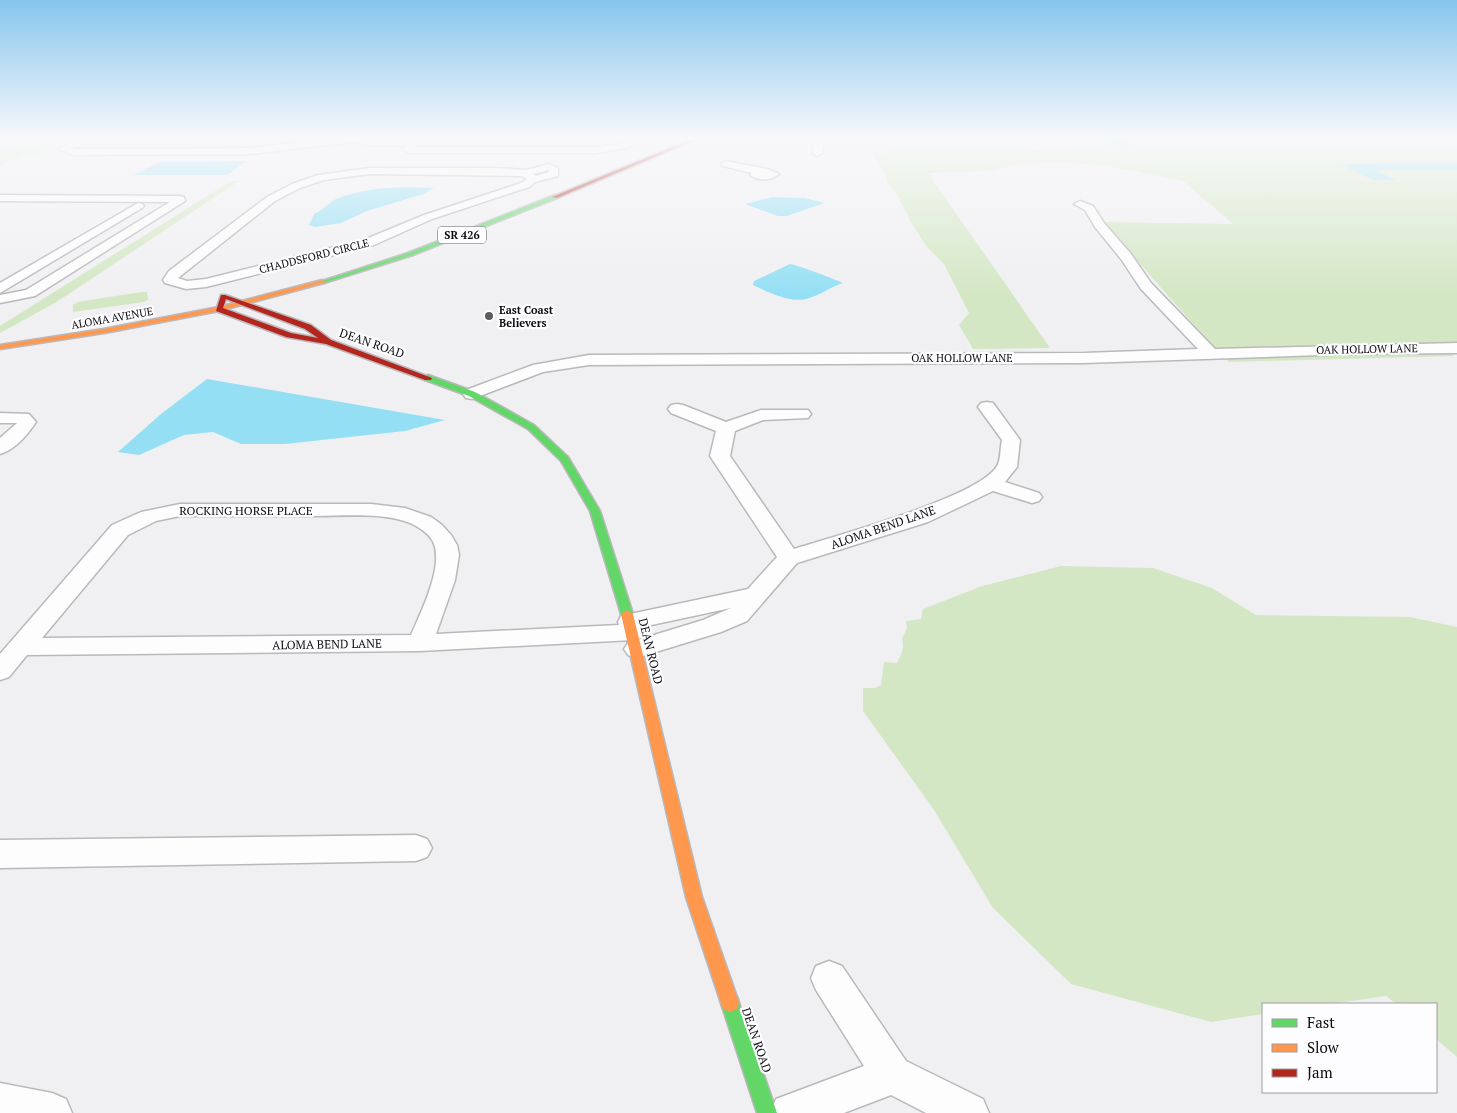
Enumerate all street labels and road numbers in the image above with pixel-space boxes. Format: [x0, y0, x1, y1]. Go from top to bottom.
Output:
road number: SR 426 [438, 226, 486, 244]
street label: CHADDSFORD CIRCLE [258, 236, 370, 276]
street label: ALOMA AVENUE [70, 304, 154, 332]
street label: DEAN ROAD [338, 325, 406, 361]
street label: OAK HOLLOW LANE [1316, 341, 1418, 357]
street label: OAK HOLLOW LANE [911, 351, 1013, 365]
street label: ALOMA BEND LANE [829, 502, 937, 552]
street label: ROCKING HORSE PLACE [179, 503, 313, 518]
street label: DEAN ROAD [636, 616, 666, 686]
street label: ALOMA BEND LANE [272, 636, 382, 652]
street label: DEAN ROAD [739, 1006, 775, 1074]

